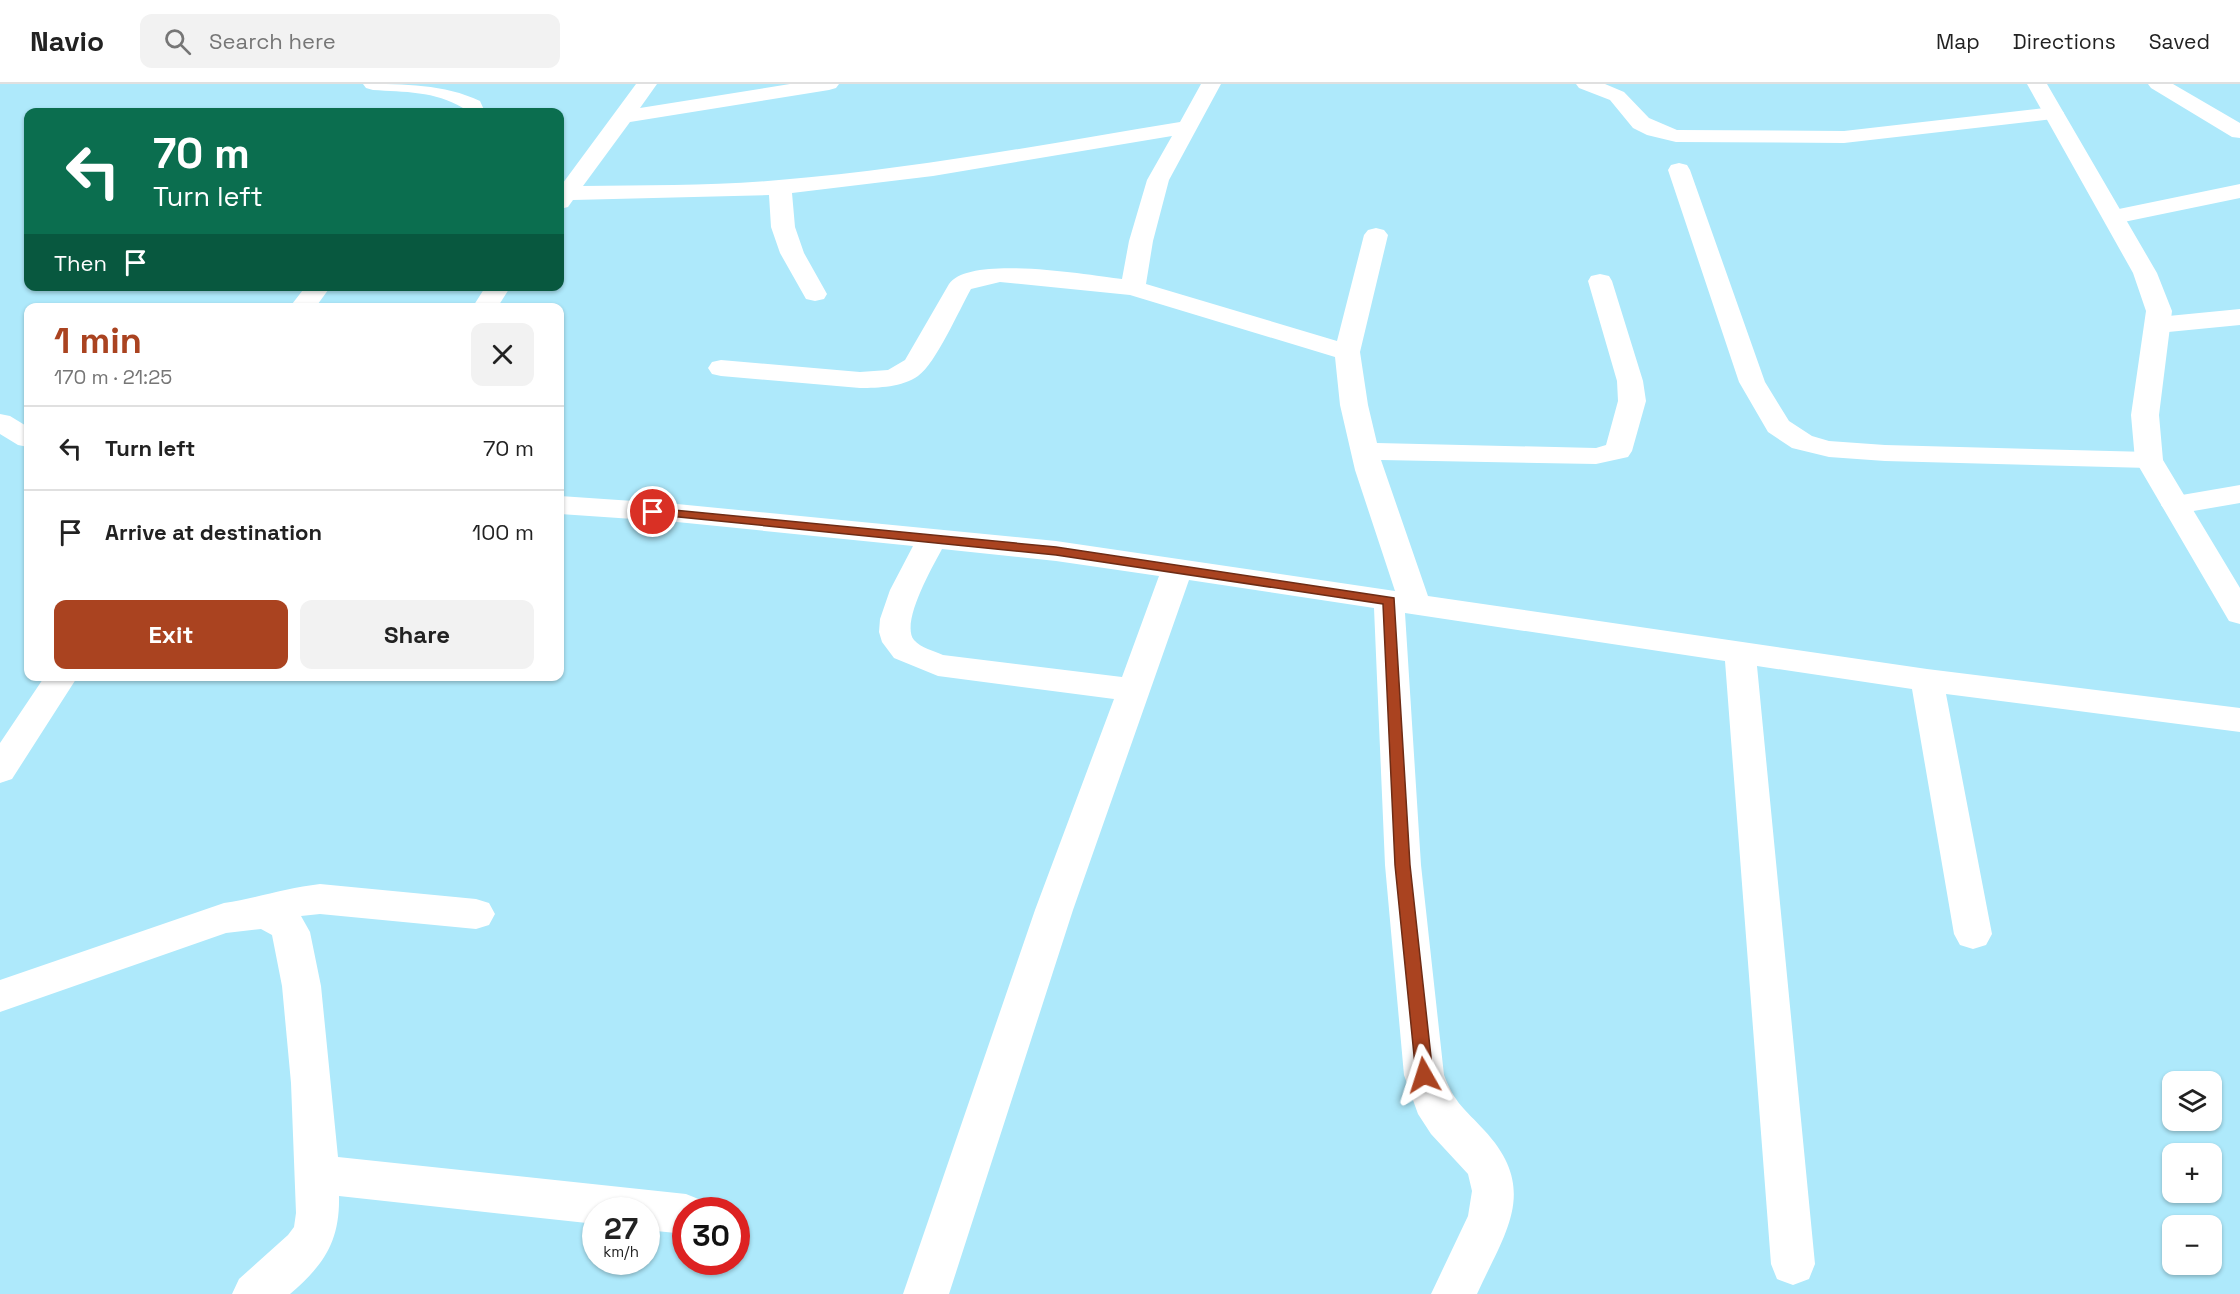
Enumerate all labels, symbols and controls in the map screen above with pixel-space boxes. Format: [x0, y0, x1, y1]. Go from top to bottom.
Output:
search box [140, 14, 560, 68]
text: Navio [30, 23, 104, 59]
icon: search [161, 25, 194, 58]
text: Search here [209, 27, 336, 55]
text: Map [1936, 28, 1980, 55]
text: Directions [2013, 28, 2116, 55]
text: Saved [2149, 28, 2210, 55]
text: 70 m [153, 127, 250, 180]
icon: left [54, 132, 132, 210]
text: Turn left [153, 179, 263, 214]
icon: arrive [119, 246, 152, 279]
text: Then [54, 249, 107, 277]
text: 1 min [54, 318, 142, 364]
button: close [471, 323, 534, 386]
text: 170 m · 21:25 [54, 364, 172, 390]
icon: left [54, 432, 87, 465]
text: Turn left [105, 434, 195, 462]
text: 70 m [483, 434, 534, 462]
pin [627, 486, 678, 537]
icon: arrive [636, 495, 669, 528]
icon: arrive [54, 516, 87, 549]
text: Arrive at destination [105, 518, 322, 546]
text: 100 m [472, 518, 534, 546]
button: Exit [54, 600, 288, 669]
button: Share [300, 600, 534, 669]
position arrow [1392, 1043, 1456, 1107]
map controls [2162, 1071, 2222, 1275]
button: layers [2162, 1071, 2222, 1131]
button: + [2162, 1143, 2222, 1203]
speed limit sign: 30 [672, 1197, 750, 1275]
text: 27 [604, 1209, 638, 1248]
button: − [2162, 1215, 2222, 1275]
text: km/h [603, 1242, 639, 1261]

